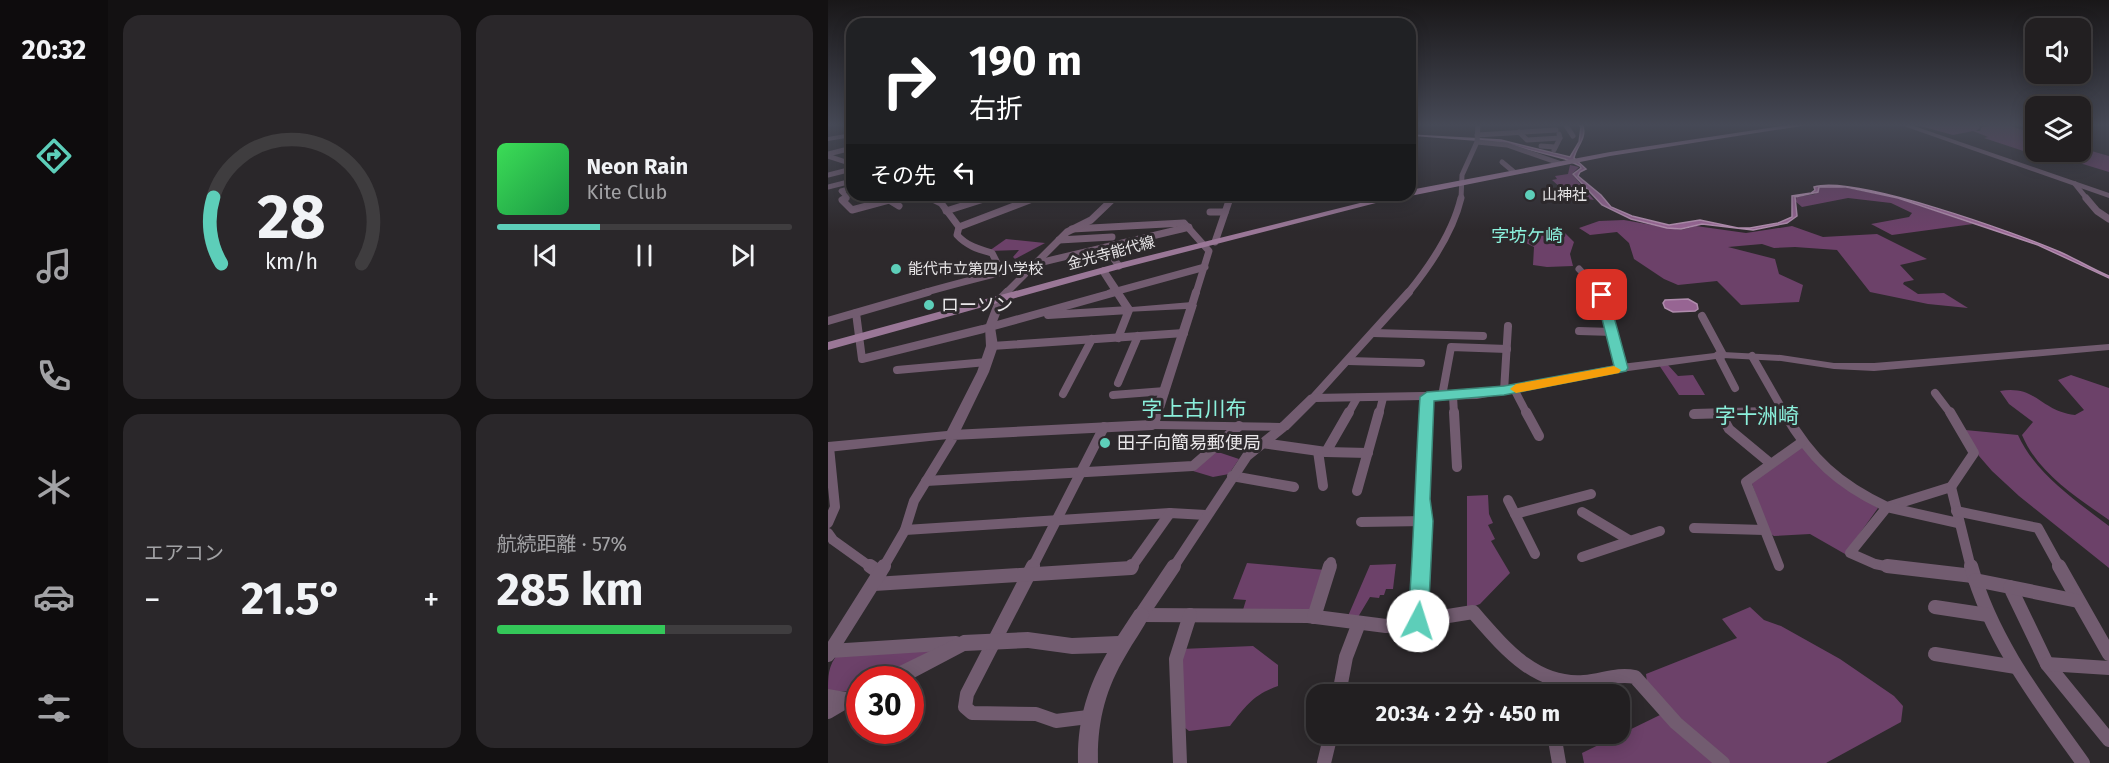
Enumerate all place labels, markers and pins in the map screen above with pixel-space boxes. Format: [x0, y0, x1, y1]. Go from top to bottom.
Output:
place label: 山神社 [1542, 186, 1587, 204]
marker: 山神社 [1523, 188, 1537, 202]
place label: 能代市立第四小学校 [908, 260, 1043, 278]
marker: 能代市立第四小学校 [889, 262, 903, 276]
pin [1576, 269, 1627, 320]
place label: ローソン [941, 294, 1013, 316]
marker: ローソン [922, 298, 936, 312]
place label: 田子向簡易郵便局 [1117, 432, 1261, 454]
marker: 田子向簡易郵便局 [1098, 436, 1112, 450]

